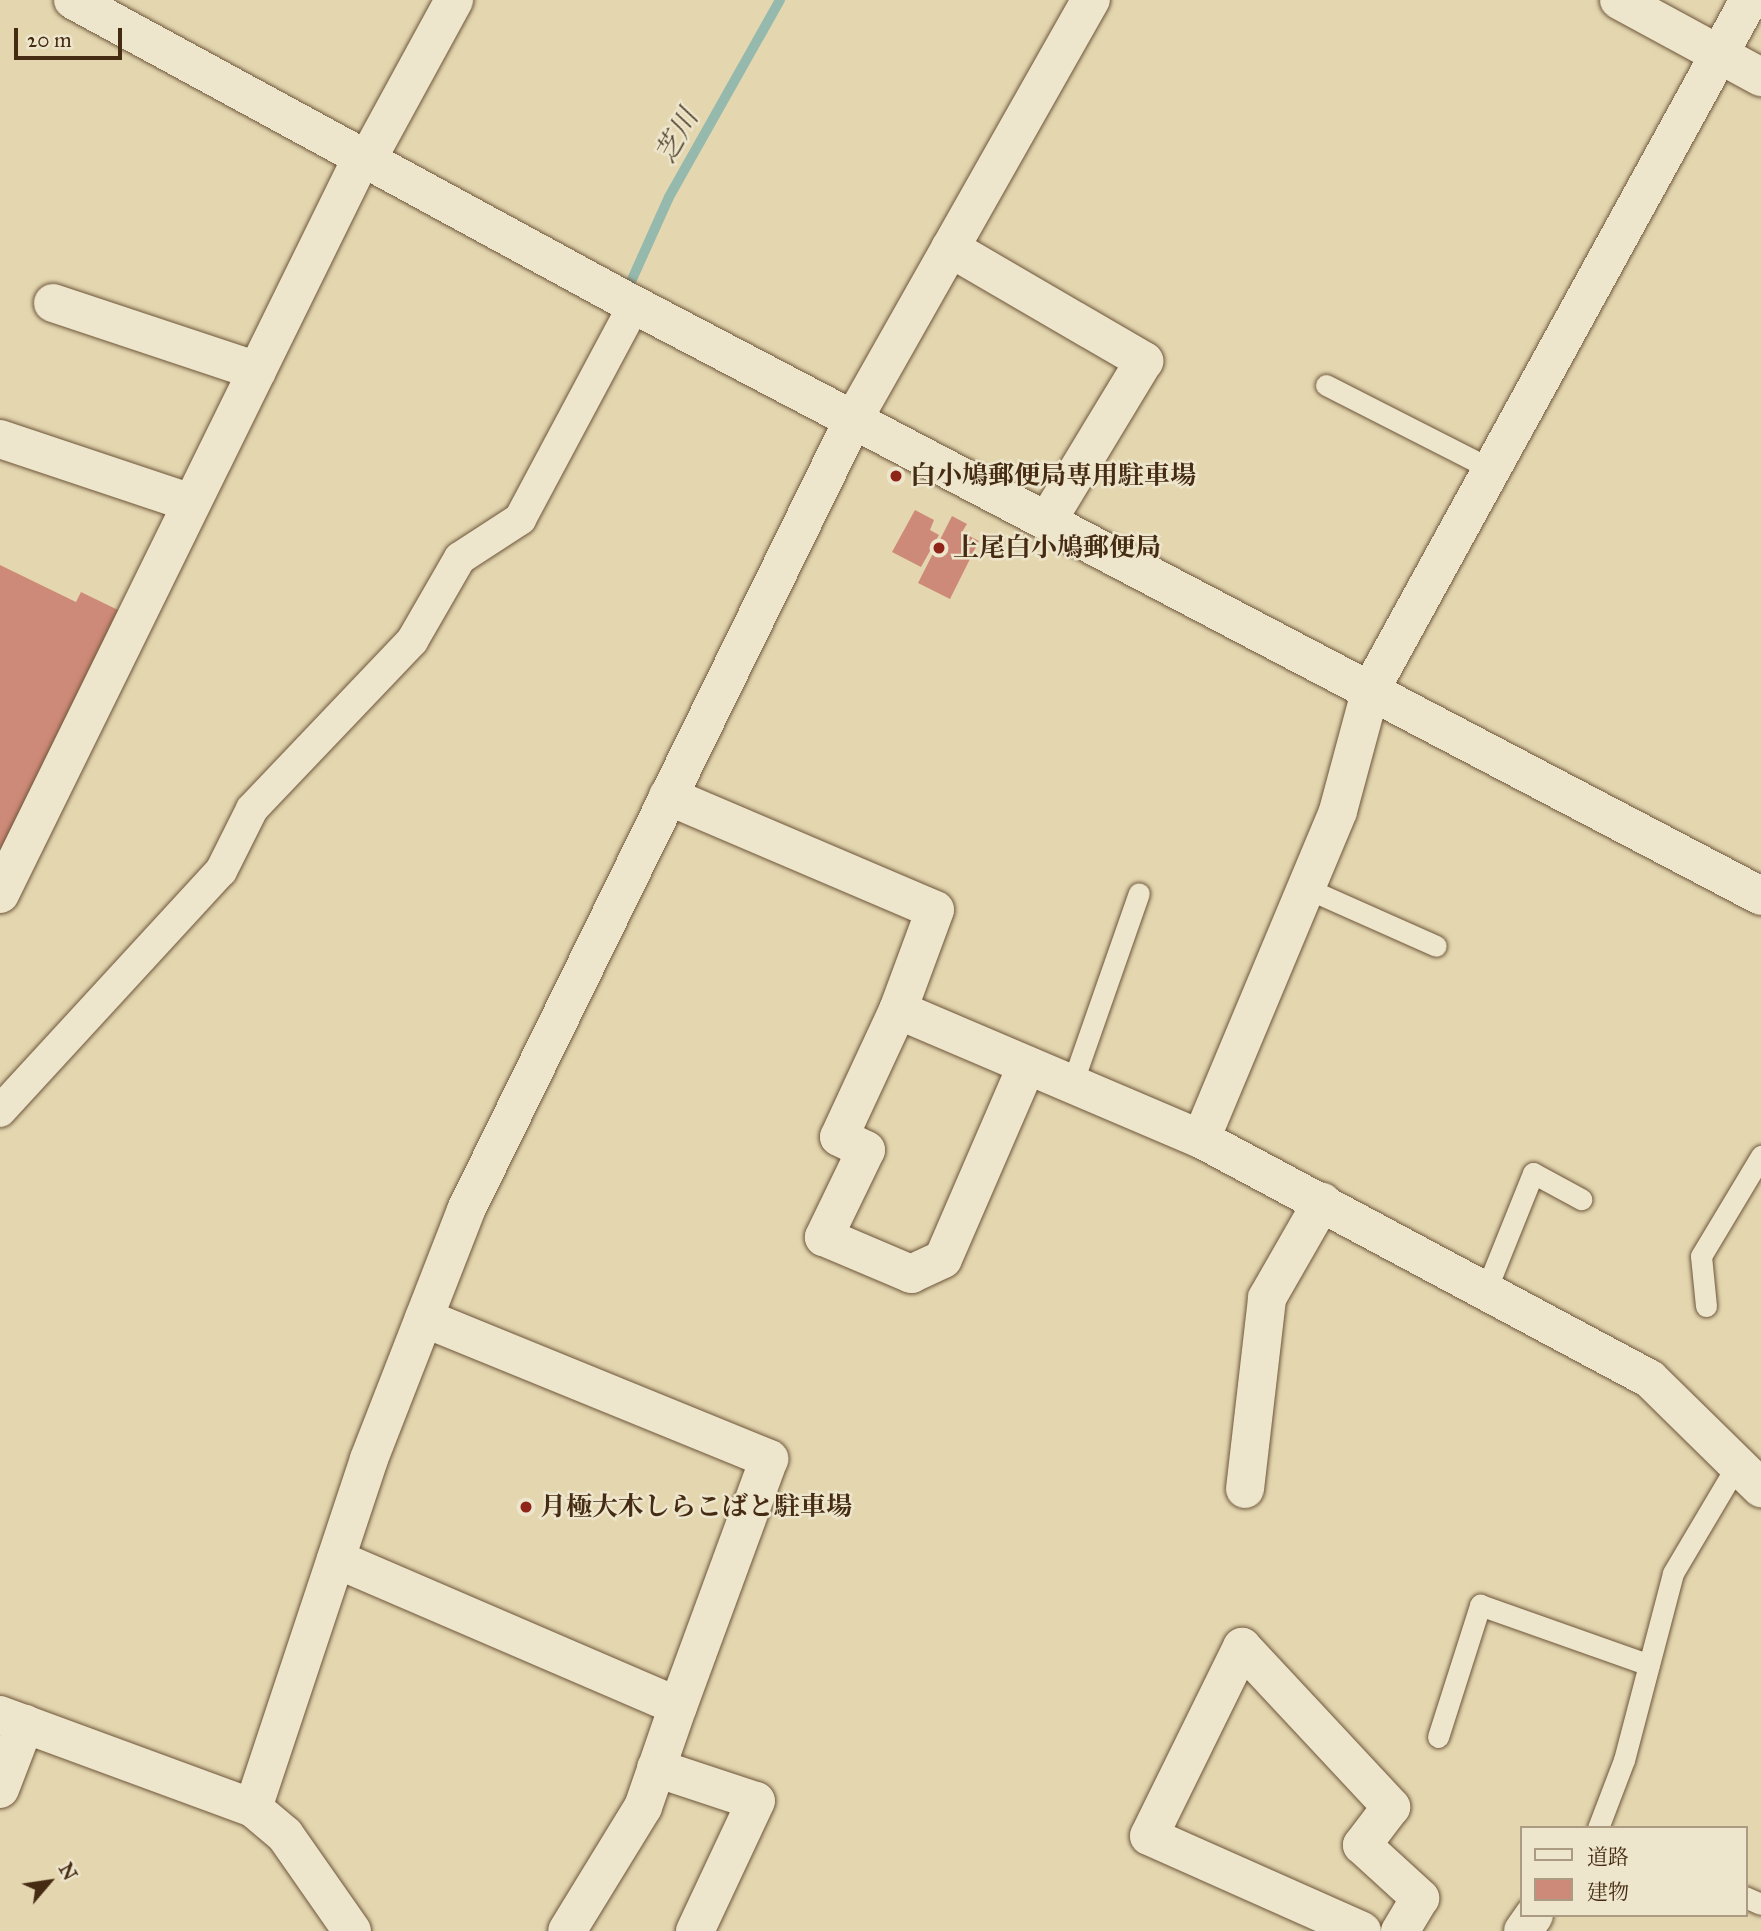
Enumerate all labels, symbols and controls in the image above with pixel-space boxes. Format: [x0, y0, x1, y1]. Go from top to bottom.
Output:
scale bar [18, 14, 126, 58]
text: 20 m [27, 27, 72, 53]
water label: 芝川 [649, 103, 705, 169]
place label: 白小鳩郵便局専用駐車場 [910, 460, 1196, 492]
marker: 白小鳩郵便局専用駐車場 [888, 468, 904, 484]
place label: 上尾白小鳩郵便局 [953, 532, 1161, 564]
marker: 上尾白小鳩郵便局 [931, 540, 947, 556]
place label: 月極大木しらこばと駐車場 [540, 1491, 852, 1523]
marker: 月極大木しらこばと駐車場 [518, 1499, 534, 1515]
legend [1520, 1826, 1747, 1917]
text: 道路 [1587, 1844, 1629, 1870]
north arrow [14, 1847, 84, 1917]
text: N [54, 1859, 82, 1884]
text: 建物 [1587, 1879, 1629, 1905]

